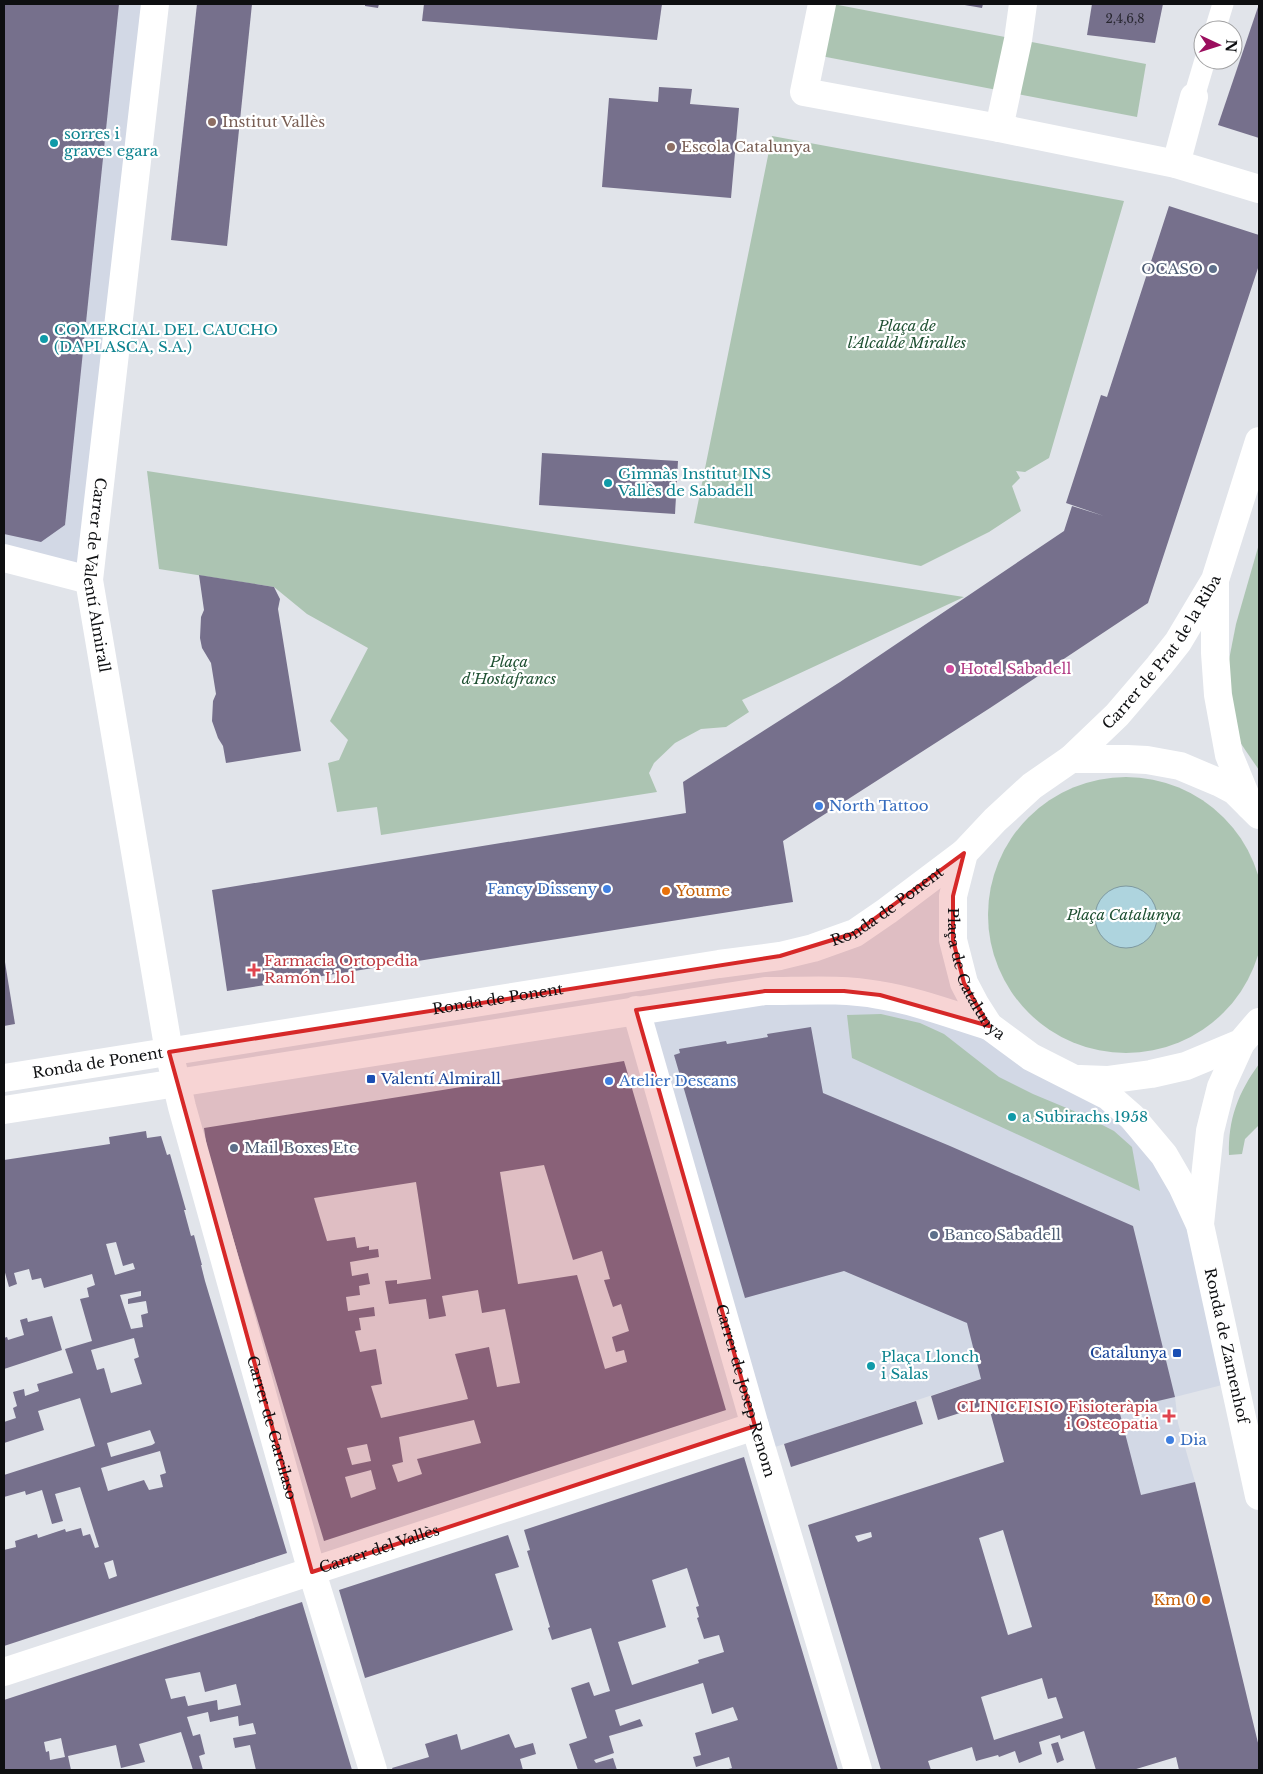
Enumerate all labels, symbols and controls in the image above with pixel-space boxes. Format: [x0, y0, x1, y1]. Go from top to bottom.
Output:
house number: 2,4,6,8 [1105, 11, 1145, 26]
north arrow [1193, 20, 1243, 70]
text: N [1222, 39, 1240, 53]
place label: Institut Vallès [222, 112, 325, 131]
marker: Institut Vallès [206, 116, 218, 128]
place label: sorres i graves egara [64, 124, 159, 160]
marker: sorres i graves egara [48, 137, 60, 149]
place label: Escola Catalunya [681, 137, 812, 156]
marker: Escola Catalunya [665, 141, 677, 153]
place label: OCASO [1141, 259, 1203, 278]
marker: OCASO [1207, 263, 1219, 275]
park label: Plaça de l'Alcalde Miralles [848, 316, 967, 352]
place label: COMERCIAL DEL CAUCHO (DAPLASCA, S.A.) [54, 320, 278, 356]
marker: COMERCIAL DEL CAUCHO (DAPLASCA, S.A.) [38, 333, 50, 345]
place label: Gimnàs Institut INS Vallès de Sabadell [617, 464, 771, 500]
street label: Carrer de Valentí Almirall [80, 477, 115, 674]
marker: Gimnàs Institut INS Vallès de Sabadell [602, 477, 614, 489]
street label: Carrer de Prat de la Riba [1098, 572, 1225, 733]
park label: Plaça d'Hostafrancs [462, 652, 557, 688]
place label: Hotel Sabadell [960, 659, 1071, 678]
marker: Hotel Sabadell [944, 663, 956, 675]
place label: North Tattoo [829, 796, 929, 815]
marker: North Tattoo [813, 800, 825, 812]
street label: Ronda de Ponent [828, 862, 947, 950]
place label: Fancy Disseny [487, 879, 597, 898]
place label: Youme [675, 881, 730, 900]
marker: Fancy Disseny [601, 883, 613, 895]
marker: Youme [660, 885, 672, 897]
park label: Plaça Catalunya [1066, 905, 1181, 924]
street label: Plaça de Catalunya [944, 908, 1010, 1044]
place label: Farmacia Ortopedia Ramón Llol [264, 951, 419, 987]
marker: Farmacia Ortopedia Ramón Llol [248, 964, 260, 976]
street label: Ronda de Ponent [431, 979, 565, 1019]
street label: Ronda de Ponent [31, 1043, 165, 1082]
place label: Valentí Almirall [380, 1069, 501, 1088]
place label: Atelier Descans [618, 1071, 737, 1090]
marker: Valentí Almirall [365, 1073, 377, 1085]
marker: Atelier Descans [603, 1075, 615, 1087]
place label: a Subirachs 1958 [1022, 1107, 1148, 1126]
marker: a Subirachs 1958 [1006, 1111, 1018, 1123]
place label: Mail Boxes Etc [244, 1138, 357, 1157]
marker: Mail Boxes Etc [228, 1142, 240, 1154]
place label: Banco Sabadell [944, 1225, 1061, 1244]
marker: Banco Sabadell [928, 1229, 940, 1241]
street label: Ronda de Zamenhof [1201, 1266, 1253, 1427]
street label: Carrer de Josep Renom [712, 1302, 780, 1479]
place label: Catalunya [1090, 1343, 1168, 1362]
place label: Plaça Llonch i Salas [881, 1347, 979, 1383]
marker: Catalunya [1171, 1347, 1183, 1359]
street label: Carrer de Garcilaso [243, 1353, 301, 1502]
marker: Plaça Llonch i Salas [865, 1360, 877, 1372]
place label: CLINICFISIO Fisioteràpia i Osteopatia [957, 1397, 1159, 1433]
marker: CLINICFISIO Fisioteràpia i Osteopatia [1162, 1409, 1176, 1423]
place label: Dia [1180, 1430, 1207, 1449]
marker: Dia [1164, 1434, 1176, 1446]
street label: Carrer del Vallès [317, 1520, 442, 1577]
place label: Km 0 [1153, 1590, 1196, 1609]
marker: Km 0 [1200, 1594, 1212, 1606]

